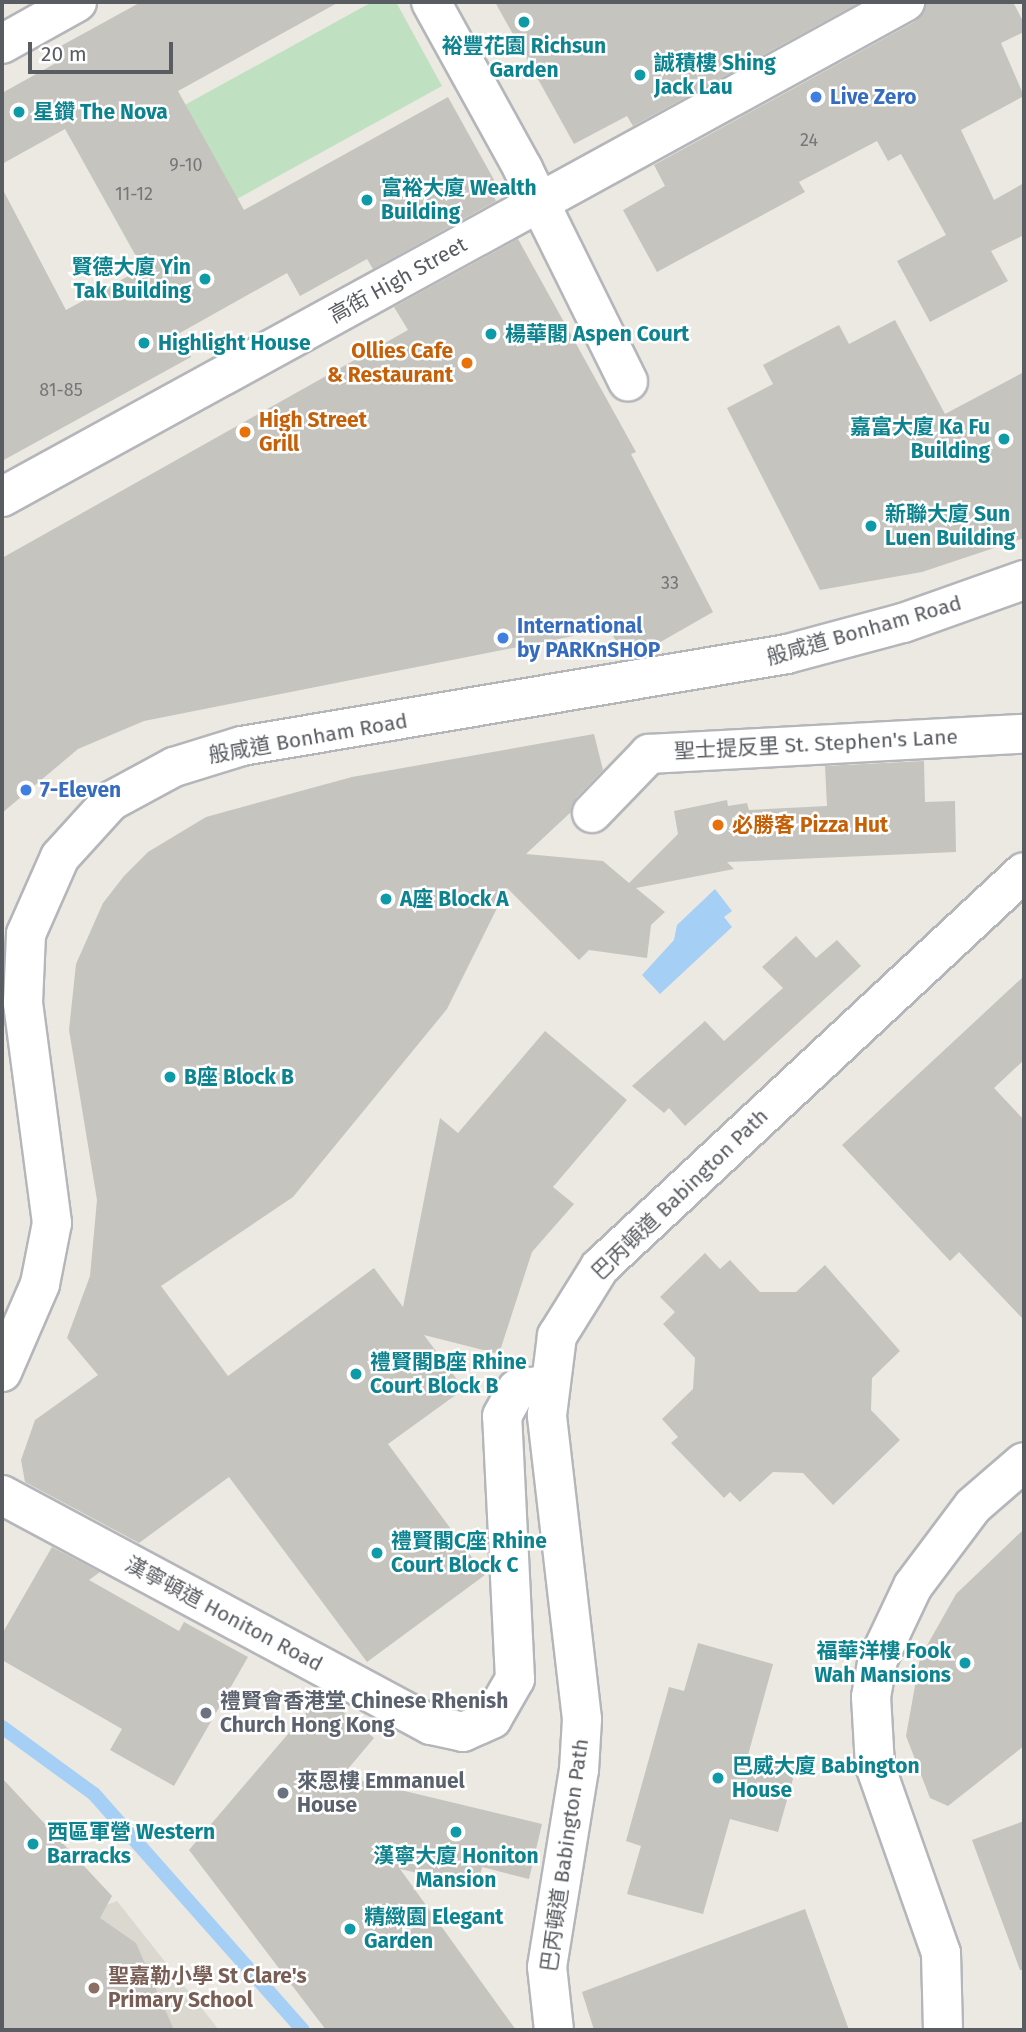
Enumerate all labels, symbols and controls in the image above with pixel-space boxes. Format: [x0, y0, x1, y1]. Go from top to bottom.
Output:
marker: 裕豐花園 Richsun Garden [516, 14, 532, 30]
scale bar [32, 28, 177, 72]
place label: 裕豐花園 Richsun Garden [442, 33, 606, 83]
text: 20 m [41, 41, 87, 67]
place label: 誠積樓 Shing Jack Lau [654, 50, 776, 100]
marker: 誠積樓 Shing Jack Lau [632, 67, 648, 83]
place label: Live Zero [830, 84, 916, 110]
marker: Live Zero [808, 89, 824, 105]
place label: 星鑽 The Nova [33, 99, 168, 125]
marker: 星鑽 The Nova [11, 104, 27, 120]
house number: 24 [800, 129, 818, 151]
house number: 9-10 [169, 154, 203, 176]
place label: 富裕大廈 Wealth Building [381, 175, 537, 225]
house number: 11-12 [115, 183, 153, 205]
marker: 富裕大廈 Wealth Building [359, 192, 375, 208]
street label: 高街 High Street [325, 232, 471, 328]
place label: 賢德大廈 Yin Tak Building [72, 254, 191, 304]
marker: 賢德大廈 Yin Tak Building [197, 271, 213, 287]
place label: 楊華閣 Aspen Court [505, 321, 689, 347]
marker: 楊華閣 Aspen Court [483, 326, 499, 342]
place label: Highlight House [158, 330, 311, 356]
marker: Highlight House [136, 335, 152, 351]
place label: Ollies Cafe & Restaurant [327, 338, 453, 388]
marker: Ollies Cafe & Restaurant [459, 355, 475, 371]
house number: 81-85 [39, 379, 83, 401]
place label: High Street Grill [259, 407, 367, 457]
place label: 嘉富大廈 Ka Fu Building [850, 414, 990, 464]
marker: High Street Grill [237, 424, 253, 440]
marker: 嘉富大廈 Ka Fu Building [996, 431, 1012, 447]
place label: 新聯大廈 Sun Luen Building [885, 501, 1015, 551]
marker: 新聯大廈 Sun Luen Building [863, 518, 879, 534]
house number: 33 [661, 572, 679, 594]
street label: 般咸道 Bonham Road [764, 590, 964, 670]
place label: International by PARKnSHOP [517, 613, 660, 663]
marker: International by PARKnSHOP [495, 630, 511, 646]
street label: 般咸道 Bonham Road [207, 708, 409, 768]
street label: 聖士提反里 St. Stephen's Lane [674, 724, 958, 764]
place label: 7-Eleven [40, 777, 121, 803]
marker: 7-Eleven [18, 782, 34, 798]
place label: 必勝客 Pizza Hut [732, 812, 888, 838]
marker: 必勝客 Pizza Hut [710, 817, 726, 833]
place label: A座 Block A [400, 886, 509, 912]
marker: A座 Block A [378, 891, 394, 907]
place label: B座 Block B [184, 1064, 294, 1090]
marker: B座 Block B [162, 1069, 178, 1085]
street label: 巴丙頓道 Babington Path [587, 1103, 773, 1285]
place label: 禮賢閣B座 Rhine Court Block B [370, 1349, 527, 1399]
marker: 禮賢閣B座 Rhine Court Block B [348, 1366, 364, 1382]
place label: 禮賢閣C座 Rhine Court Block C [391, 1528, 547, 1578]
marker: 禮賢閣C座 Rhine Court Block C [369, 1545, 385, 1561]
street label: 漢寧頓道 Honiton Road [121, 1551, 327, 1677]
place label: 福華洋樓 Fook Wah Mansions [815, 1638, 951, 1688]
marker: 福華洋樓 Fook Wah Mansions [957, 1655, 973, 1671]
place label: 禮賢會香港堂 Chinese Rhenish Church Hong Kong [220, 1688, 508, 1738]
marker: 禮賢會香港堂 Chinese Rhenish Church Hong Kong [198, 1705, 214, 1721]
street label: 巴丙頓道 Babington Path [536, 1737, 594, 1973]
place label: 巴威大廈 Babington House [732, 1753, 920, 1803]
place label: 來恩樓 Emmanuel House [297, 1768, 465, 1818]
marker: 巴威大廈 Babington House [710, 1770, 726, 1786]
marker: 來恩樓 Emmanuel House [275, 1785, 291, 1801]
place label: 西區軍營 Western Barracks [47, 1819, 215, 1869]
marker: 漢寧大廈 Honiton Mansion [448, 1824, 464, 1840]
marker: 西區軍營 Western Barracks [25, 1836, 41, 1852]
place label: 漢寧大廈 Honiton Mansion [373, 1843, 539, 1893]
place label: 精緻園 Elegant Garden [364, 1904, 503, 1954]
marker: 精緻園 Elegant Garden [342, 1921, 358, 1937]
place label: 聖嘉勒小學 St Clare's Primary School [108, 1963, 307, 2013]
marker: 聖嘉勒小學 St Clare's Primary School [86, 1980, 102, 1996]

